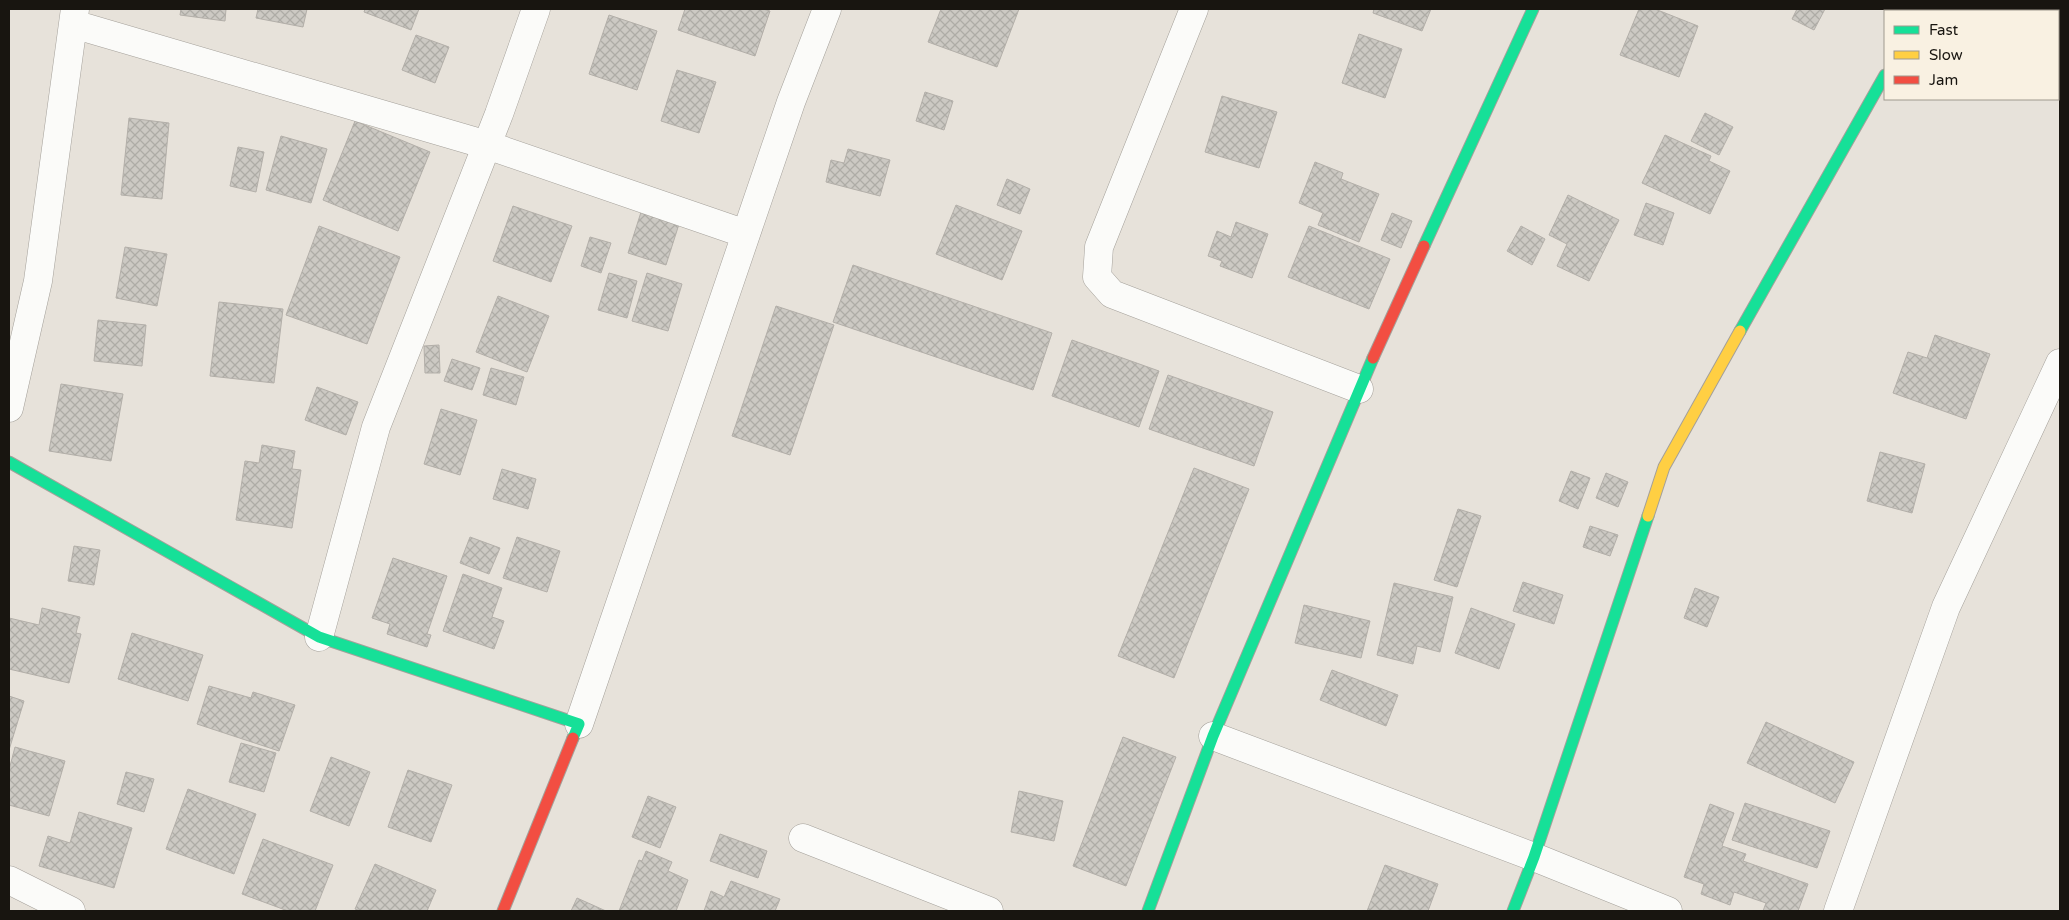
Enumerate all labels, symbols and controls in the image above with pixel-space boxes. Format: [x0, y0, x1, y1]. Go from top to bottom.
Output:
legend [1884, 10, 2059, 100]
text: Fast [1929, 21, 1959, 39]
text: Slow [1929, 46, 1963, 64]
text: Jam [1929, 71, 1958, 89]

